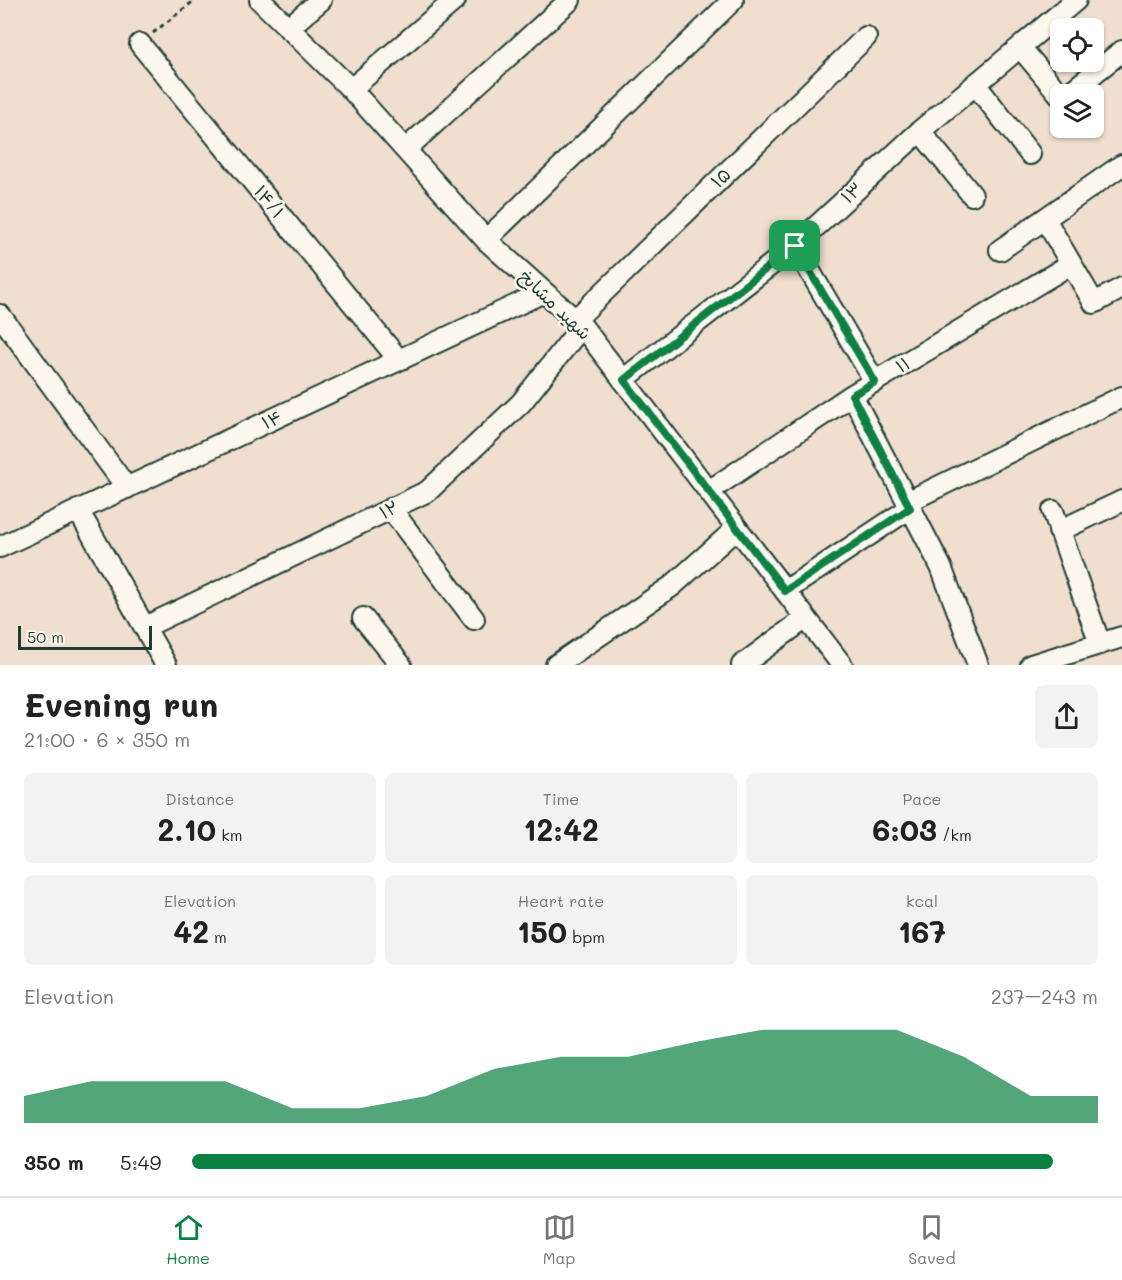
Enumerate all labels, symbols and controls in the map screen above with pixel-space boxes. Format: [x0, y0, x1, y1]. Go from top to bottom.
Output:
map controls [1050, 18, 1104, 138]
button: locate [1050, 18, 1104, 72]
button: layers [1050, 84, 1104, 138]
street label: ۱۵ [705, 162, 735, 193]
street label: ۱۳ [835, 176, 867, 208]
street label: ۱۴/۱ [249, 180, 290, 223]
pin [769, 220, 820, 271]
icon: arrive [778, 229, 811, 262]
street label: شهید مشایخ [514, 264, 597, 345]
street label: ۱۱ [891, 350, 914, 378]
street label: ۱۴ [257, 404, 286, 434]
street label: ۱۲ [375, 494, 402, 524]
scale bar [18, 623, 152, 650]
text: 50 m [27, 626, 64, 647]
text: Evening run [24, 682, 218, 725]
button: share [1035, 685, 1098, 748]
text: 21:00 · 6 × 350 m [24, 726, 190, 752]
text: Distance [166, 788, 234, 809]
text: Time [543, 788, 579, 809]
text: Pace [902, 788, 942, 809]
text: 2.10 [158, 809, 216, 849]
text: 12:42 [523, 809, 599, 849]
text: 6:03 [872, 809, 937, 849]
text: km [216, 824, 242, 845]
text: /km [937, 824, 972, 845]
text: Elevation [164, 890, 236, 911]
text: Heart rate [518, 890, 604, 911]
text: kcal [906, 890, 938, 911]
text: 42 [173, 911, 209, 951]
text: 150 [517, 911, 567, 951]
text: 167 [898, 911, 946, 951]
text: m [209, 926, 227, 947]
text: bpm [567, 926, 605, 947]
text: Elevation [24, 983, 114, 1009]
text: 237–243 m [991, 983, 1098, 1009]
text: 350 m [24, 1149, 84, 1175]
text: 5:49 [120, 1149, 161, 1175]
tab: Home [166, 1211, 210, 1268]
tab: Map [543, 1211, 576, 1268]
tab: Saved [908, 1211, 956, 1268]

